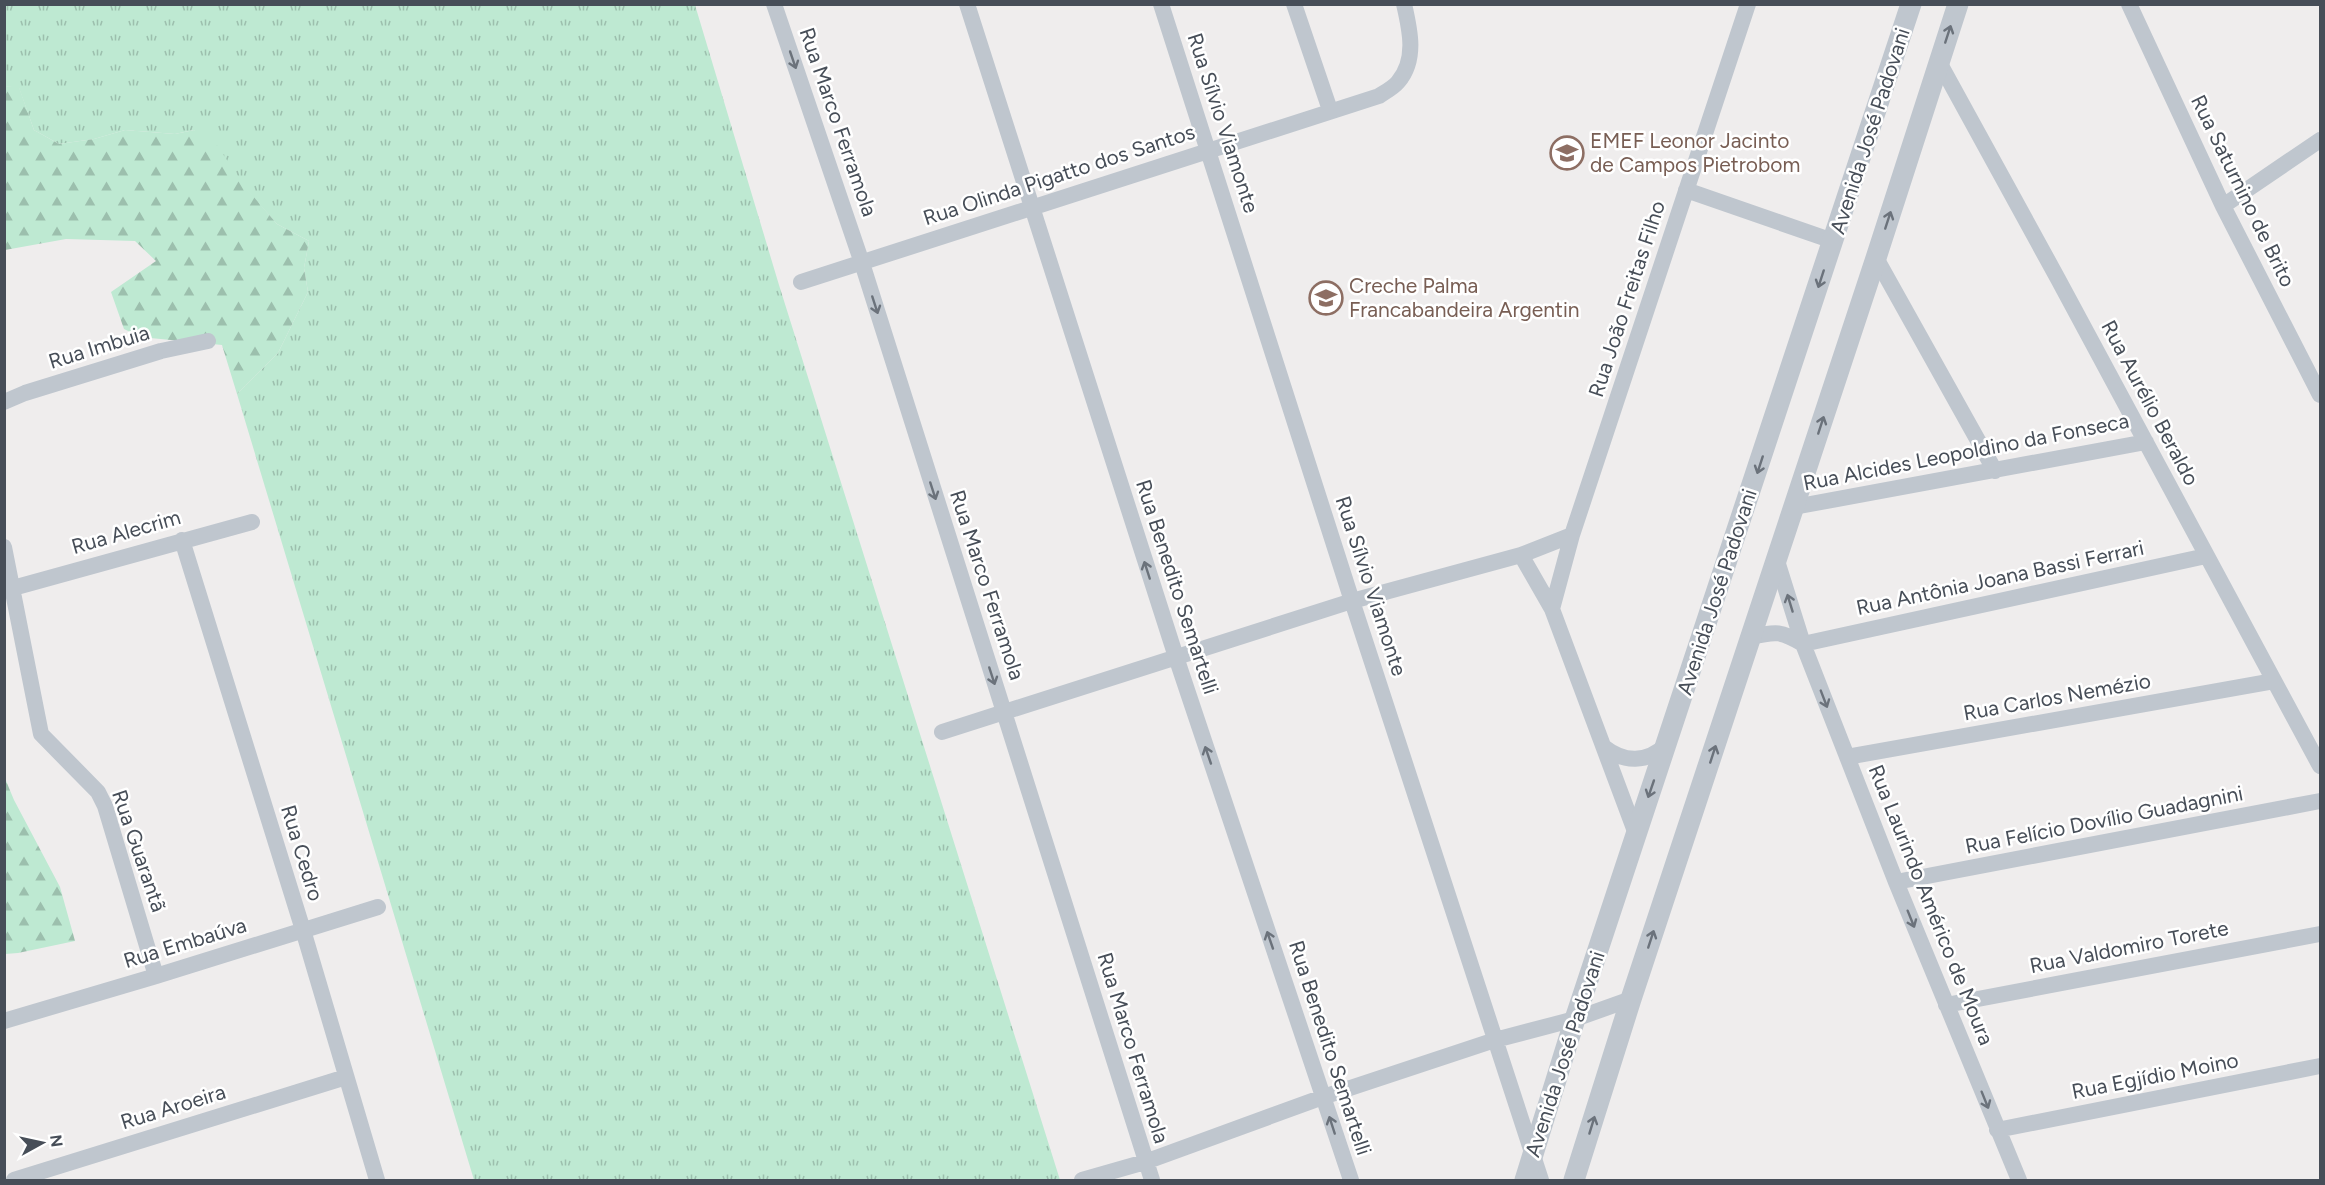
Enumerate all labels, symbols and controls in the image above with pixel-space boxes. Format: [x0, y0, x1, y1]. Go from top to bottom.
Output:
street label: Rua Marco Ferramola [794, 24, 883, 220]
street label: Avenida José Padovani [1824, 25, 1915, 237]
one-way arrow [1943, 25, 1954, 44]
street label: Rua Sílvio Viamonte [1183, 30, 1264, 216]
one-way arrow [788, 50, 799, 69]
street label: Rua Saturnino de Brito [2186, 91, 2301, 291]
street label: Rua Olinda Pigatto dos Santos [920, 119, 1198, 230]
place label: EMEF Leonor Jacinto de Campos Pietrobom [1590, 128, 1800, 177]
school or university icon: EMEF Leonor Jacinto de Campos Pietrobom [1549, 135, 1585, 171]
street label: Rua João Freitas Filho [1583, 198, 1670, 400]
one-way arrow [1884, 211, 1895, 230]
one-way arrow [1814, 269, 1825, 288]
place label: Creche Palma Francabandeira Argentin [1349, 273, 1580, 322]
school or university icon: Creche Palma Francabandeira Argentin [1308, 280, 1344, 316]
one-way arrow [870, 295, 881, 314]
street label: Rua Aurélio Beraldo [2096, 316, 2205, 490]
street label: Rua Imbuia [46, 319, 152, 374]
street label: Rua Alcides Leopoldino da Fonseca [1801, 408, 2131, 495]
one-way arrow [1817, 416, 1828, 435]
one-way arrow [1753, 455, 1764, 474]
street label: Rua Benedito Semartelli [1131, 476, 1224, 697]
one-way arrow [929, 481, 940, 500]
street label: Avenida José Padovani [1671, 486, 1762, 698]
street label: Rua Marco Ferramola [945, 487, 1030, 683]
street label: Rua Sílvio Viamonte [1331, 493, 1412, 679]
street label: Rua Alecrim [68, 504, 183, 559]
street label: Rua Antônia Joana Bassi Ferrari [1854, 535, 2146, 620]
one-way arrow [1141, 561, 1152, 580]
one-way arrow [1784, 594, 1795, 613]
one-way arrow [987, 666, 998, 685]
street label: Rua Carlos Nemézio [1961, 668, 2153, 725]
one-way arrow [1820, 689, 1831, 708]
one-way arrow [1708, 745, 1719, 764]
one-way arrow [1202, 746, 1213, 765]
street label: Rua Laurindo Américo de Moura [1864, 761, 1999, 1049]
one-way arrow [1645, 779, 1656, 798]
street label: Rua Felício Dovílio Guadagnini [1963, 780, 2245, 859]
street label: Rua Guarantã [107, 787, 172, 915]
street label: Rua Cedro [276, 802, 329, 904]
one-way arrow [1906, 910, 1917, 928]
street label: Rua Embaúva [120, 912, 249, 973]
street label: Rua Valdomiro Torete [2027, 915, 2230, 978]
one-way arrow [1647, 930, 1658, 949]
one-way arrow [1264, 931, 1275, 950]
street label: Rua Benedito Semartelli [1284, 937, 1377, 1158]
street label: Avenida José Padovani [1519, 948, 1610, 1160]
street label: Rua Marco Ferramola [1093, 949, 1174, 1146]
street label: Rua Egjídio Moino [2069, 1047, 2240, 1104]
street label: Rua Aroeira [117, 1079, 228, 1134]
one-way arrow [1980, 1090, 1991, 1109]
north arrow [12, 1113, 72, 1173]
one-way arrow [1326, 1116, 1337, 1135]
one-way arrow [1587, 1116, 1598, 1135]
text: N [46, 1134, 67, 1148]

